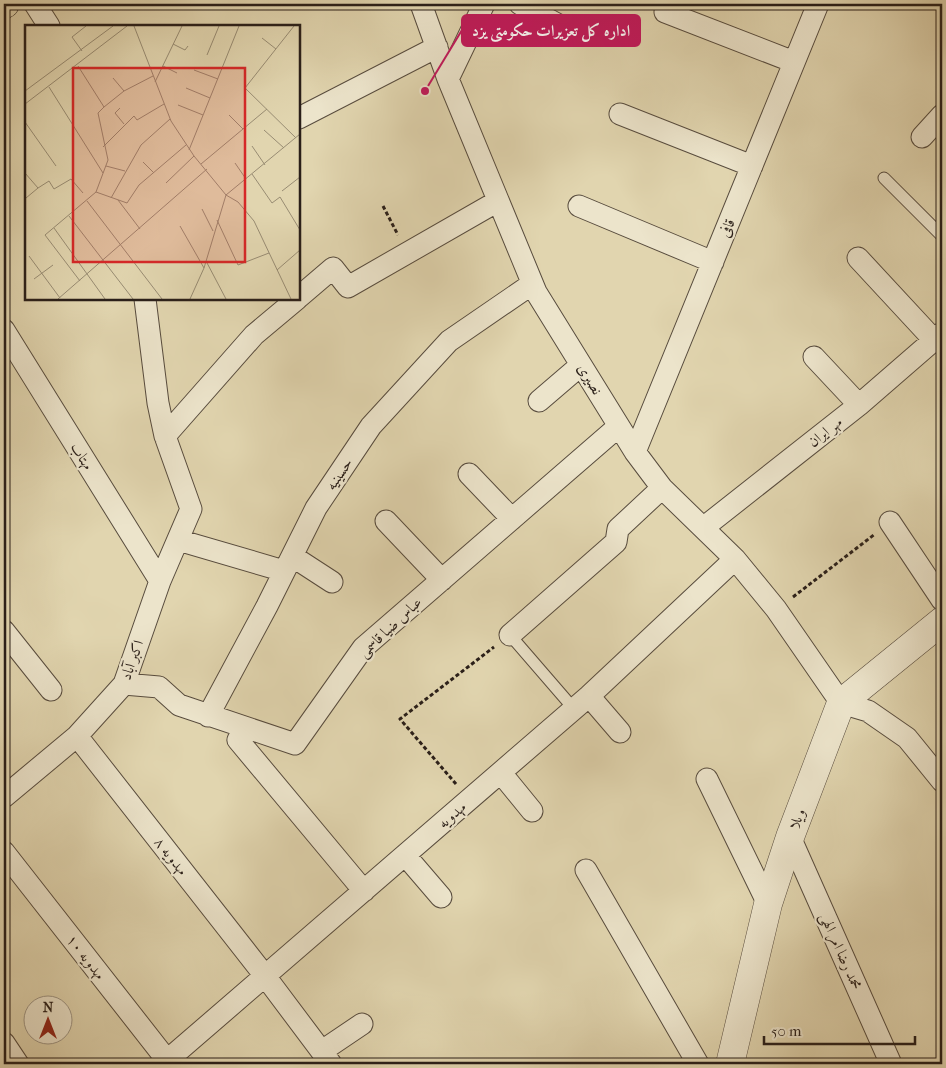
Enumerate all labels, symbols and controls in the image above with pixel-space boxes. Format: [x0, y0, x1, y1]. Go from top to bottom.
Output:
callout: اداره کل تعزیرات حکومتی یزد [462, 15, 640, 46]
text: اداره کل تعزیرات حکومتی یزد [472, 21, 630, 43]
inset map [25, 25, 300, 300]
street label: قافی [715, 216, 739, 240]
street label: نصیری [574, 360, 607, 398]
street label: مهر ایران [804, 413, 847, 452]
street label: مهتاب [66, 439, 97, 474]
street label: حسینیه [322, 454, 356, 494]
street label: عباس ضیا قاسمی [355, 593, 427, 662]
street label: اکبر آباد [117, 638, 147, 682]
street label: مهدویه [434, 798, 471, 833]
street label: ویلا [785, 806, 809, 832]
street label: مهدویه ۸ [150, 833, 192, 879]
street label: محمد رضا امر الهی [814, 910, 866, 993]
street label: مهدویه ۱۰ [62, 931, 109, 984]
north arrow [22, 996, 72, 1046]
text: N [43, 999, 54, 1016]
scale bar [764, 1013, 915, 1045]
text: 50 m [771, 1022, 802, 1040]

